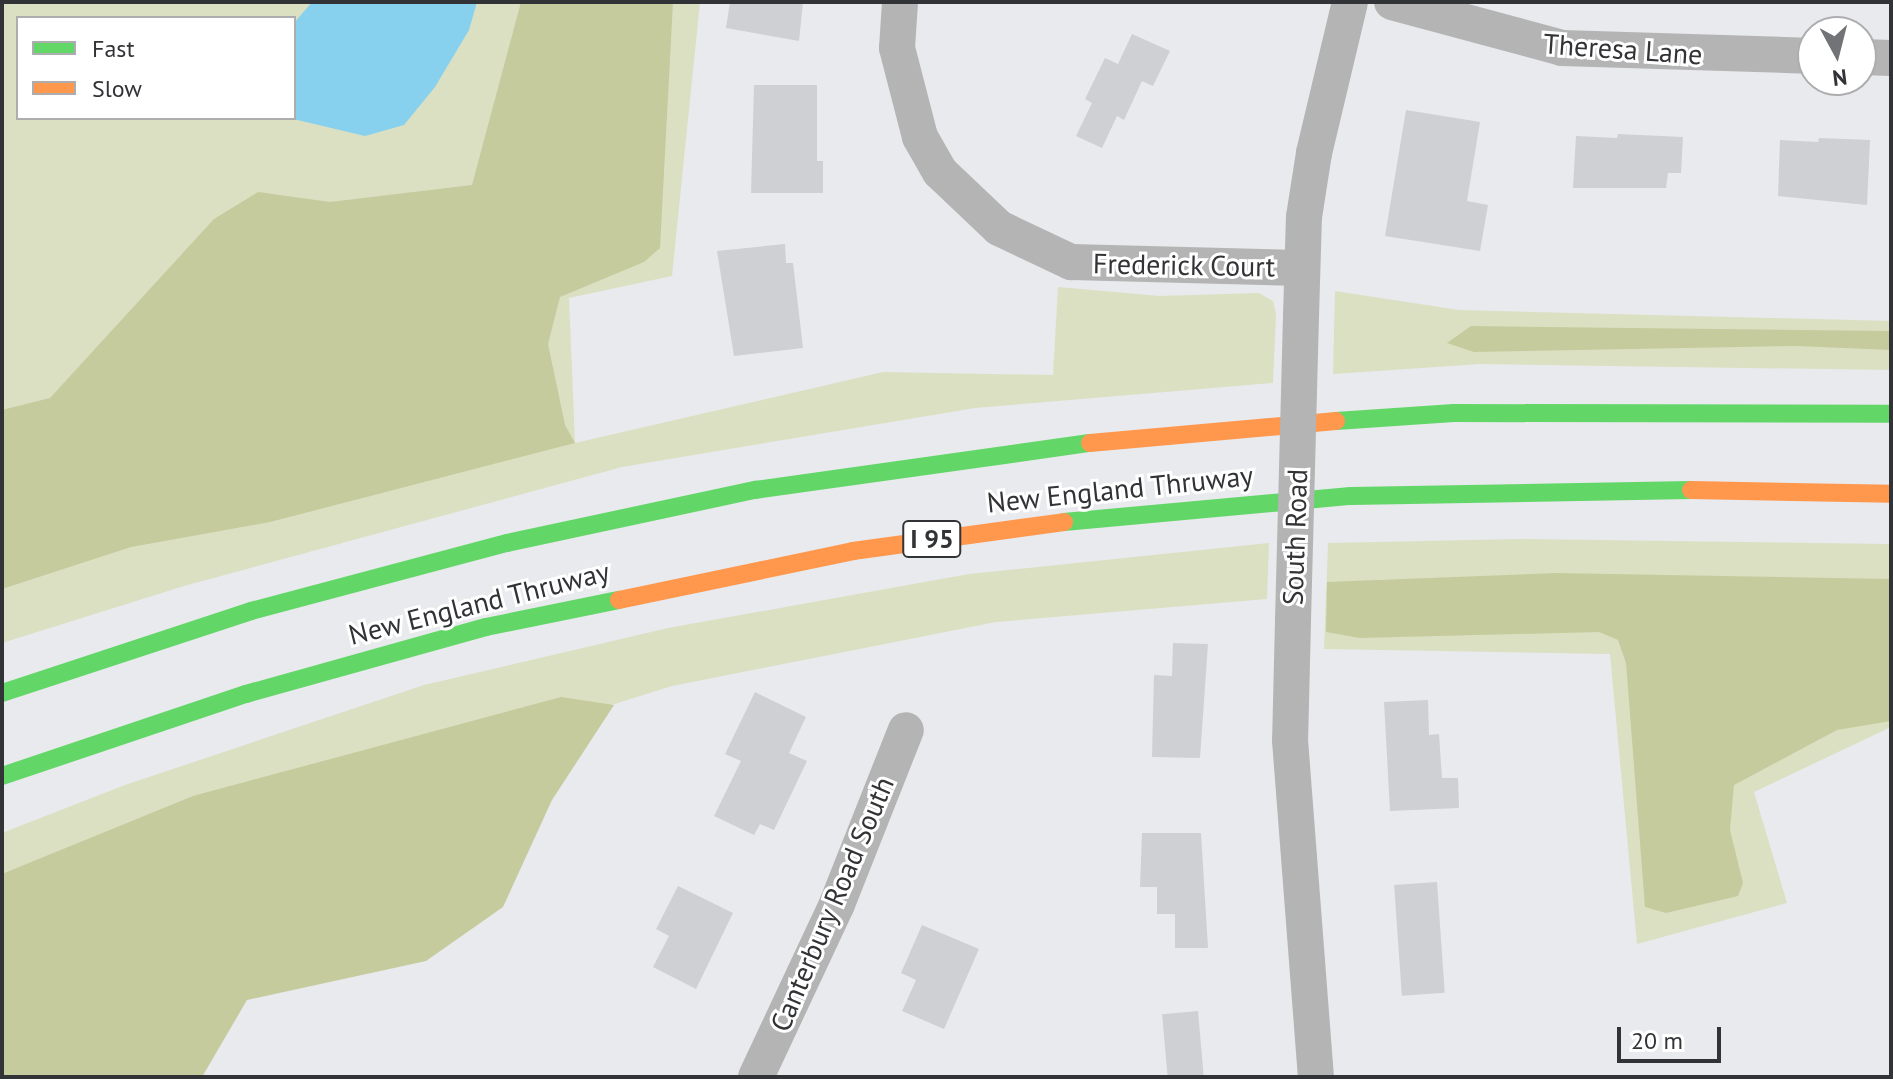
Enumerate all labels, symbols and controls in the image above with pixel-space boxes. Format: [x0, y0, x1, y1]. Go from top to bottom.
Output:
legend [16, 16, 296, 120]
north arrow [1797, 16, 1877, 96]
street label: Theresa Lane [1542, 27, 1704, 71]
text: Fast [92, 33, 135, 64]
text: N [1831, 63, 1849, 93]
text: Slow [92, 73, 142, 104]
street label: Frederick Court [1092, 247, 1276, 283]
street label: New England Thruway [984, 458, 1256, 520]
street label: South Road [1276, 468, 1314, 606]
road number: I 95 [902, 517, 962, 561]
street label: New England Thruway [344, 554, 614, 652]
street label: Canterbury Road South [763, 771, 901, 1037]
scale bar [1621, 1011, 1725, 1061]
text: 20 m [1631, 1025, 1683, 1056]

